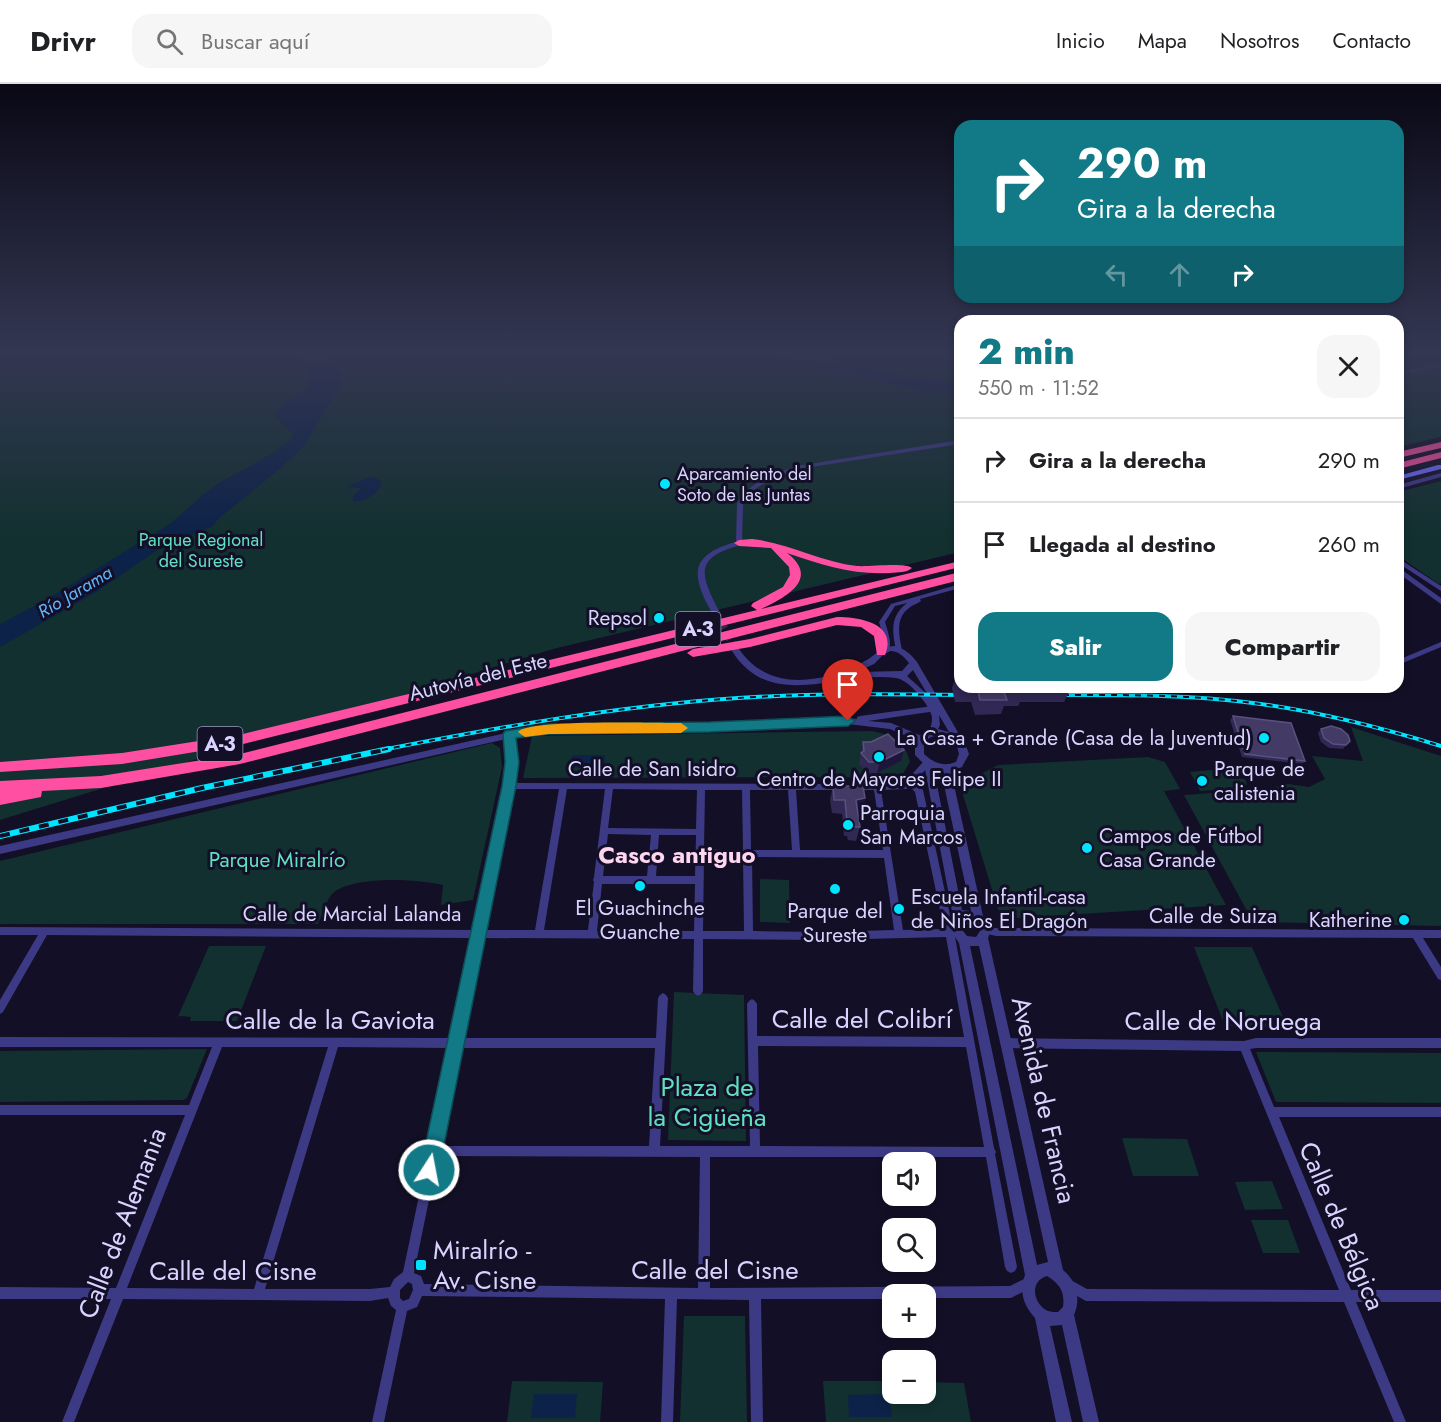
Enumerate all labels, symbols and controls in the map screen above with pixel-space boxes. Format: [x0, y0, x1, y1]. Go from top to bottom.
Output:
search box [132, 14, 552, 68]
text: Drivr [30, 21, 96, 62]
icon: search [153, 25, 186, 58]
text: Buscar aquí [201, 25, 309, 57]
text: Inicio [1056, 26, 1105, 56]
text: Mapa [1138, 26, 1187, 56]
text: Nosotros [1220, 26, 1299, 56]
text: Contacto [1332, 26, 1411, 56]
text: 290 m [1077, 133, 1208, 194]
icon: right [978, 144, 1056, 222]
text: Gira a la derecha [1077, 189, 1276, 228]
icon: left [1100, 258, 1133, 291]
icon: ahead [1163, 258, 1196, 291]
icon: right [1226, 258, 1259, 291]
text: 2 min [978, 325, 1075, 377]
button: close [1317, 335, 1380, 398]
text: 550 m · 11:52 [978, 374, 1099, 403]
icon: right [978, 444, 1011, 477]
text: Gira a la derecha [1029, 444, 1206, 476]
text: 290 m [1318, 444, 1380, 476]
place label: Aparcamiento del Soto de las Juntas [677, 461, 812, 508]
marker: Aparcamiento del Soto de las Juntas [658, 477, 672, 491]
park label: Parque Regional del Sureste [139, 527, 263, 574]
icon: arrive [978, 528, 1011, 561]
text: Llegada al destino [1029, 528, 1216, 560]
text: 260 m [1318, 528, 1380, 560]
water label: Río Jarama [33, 559, 117, 625]
place label: Repsol [588, 603, 647, 633]
marker: Repsol [652, 611, 666, 625]
road number: A-3 [676, 612, 720, 646]
button: Salir [978, 612, 1173, 681]
button: Compartir [1185, 612, 1380, 681]
street label: Autovía del Este [406, 645, 550, 709]
pin [822, 659, 873, 721]
icon: arrive [831, 668, 864, 701]
place label: La Casa + Grande (Casa de la Juventud) [896, 723, 1252, 753]
road number: A-3 [198, 727, 242, 761]
marker: La Casa + Grande (Casa de la Juventud) [1257, 731, 1271, 745]
marker: Centro de Mayores Felipe II [872, 750, 886, 764]
street label: Calle de San Isidro [568, 754, 736, 784]
place label: Parque de calistenia [1214, 754, 1305, 808]
place label: Centro de Mayores Felipe II [756, 764, 1002, 794]
marker: Parque de calistenia [1195, 774, 1209, 788]
place label: Parroquia San Marcos [860, 798, 963, 852]
marker: Parroquia San Marcos [841, 818, 855, 832]
place label: Campos de Fútbol Casa Grande [1099, 821, 1262, 875]
district label: Casco antiguo [598, 837, 756, 872]
marker: Campos de Fútbol Casa Grande [1080, 841, 1094, 855]
park label: Parque Miralrío [209, 845, 345, 875]
marker: El Guachinche Guanche [633, 879, 647, 893]
marker: Parque del Sureste [828, 882, 842, 896]
place label: Escuela Infantil-casa de Niños El Dragón [911, 882, 1088, 936]
place label: El Guachinche Guanche [575, 893, 705, 947]
place label: Parque del Sureste [787, 896, 883, 950]
street label: Calle de Marcial Lalanda [243, 899, 461, 929]
street label: Calle de Suiza [1149, 901, 1277, 931]
marker: Escuela Infantil-casa de Niños El Dragón [892, 902, 906, 916]
place label: Katherine [1309, 905, 1392, 935]
marker: Katherine [1397, 913, 1411, 927]
street label: Avenida de Francia [1002, 993, 1086, 1207]
street label: Calle del Colibrí [772, 1000, 954, 1038]
street label: Calle de la Gaviota [225, 1001, 435, 1039]
street label: Calle de Noruega [1124, 1002, 1322, 1040]
park label: Plaza de la Cigüeña [648, 1068, 766, 1136]
street label: Calle de Alemania [68, 1122, 176, 1324]
street label: Calle de Bélgica [1289, 1136, 1395, 1316]
position arrow [397, 1138, 461, 1202]
map controls [882, 1152, 936, 1404]
button: sound [882, 1152, 936, 1206]
button: search [882, 1218, 936, 1272]
place label: Miralrío - Av. Cisne [433, 1231, 536, 1299]
street label: Calle del Cisne [631, 1251, 799, 1289]
street label: Calle del Cisne [149, 1252, 317, 1290]
marker: Miralrío - Av. Cisne [414, 1258, 428, 1272]
button: + [882, 1284, 936, 1338]
button: − [882, 1350, 936, 1404]

